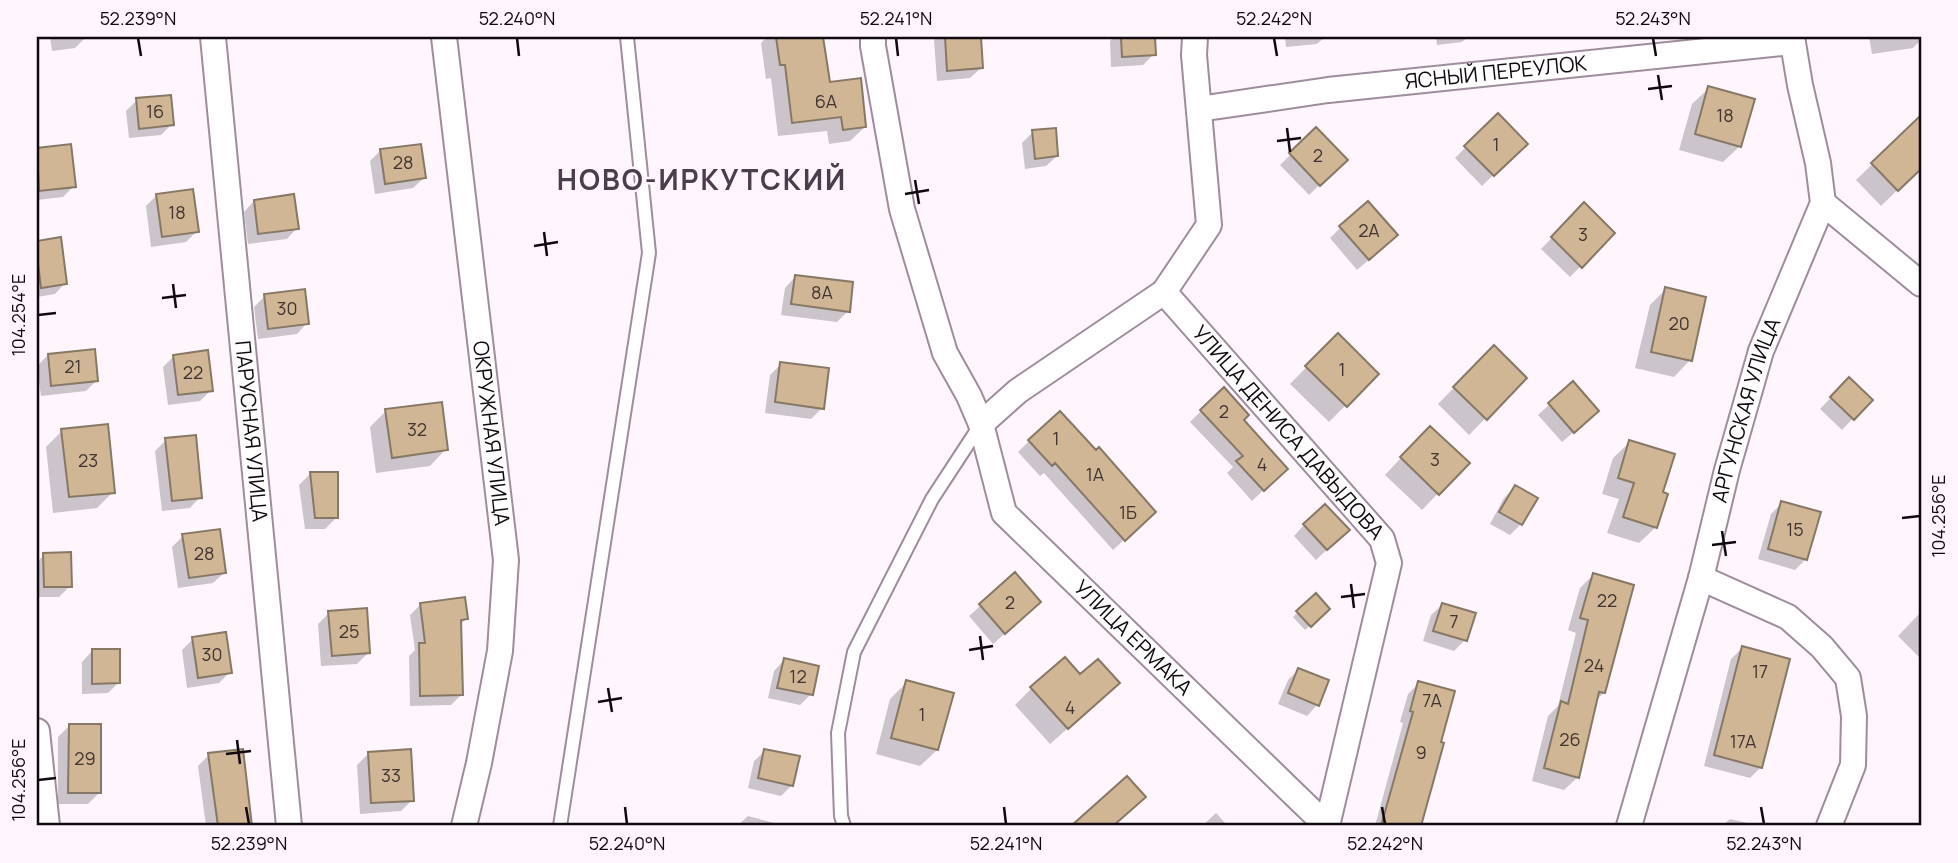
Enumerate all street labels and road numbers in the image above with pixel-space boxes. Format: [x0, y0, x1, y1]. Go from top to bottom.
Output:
street label: ЯСНЫЙ ПЕРЕУЛОК [1403, 48, 1589, 95]
street label: АРГУНСКАЯ УЛИЦА [1705, 313, 1786, 505]
street label: УЛИЦА ДЕНИСА ДАВЫДОВА [1187, 319, 1391, 545]
street label: ПАРУСНАЯ УЛИЦА [229, 339, 275, 523]
street label: ОКРУЖНАЯ УЛИЦА [467, 339, 517, 527]
street label: УЛИЦА ЕРМАКА [1068, 573, 1199, 701]

